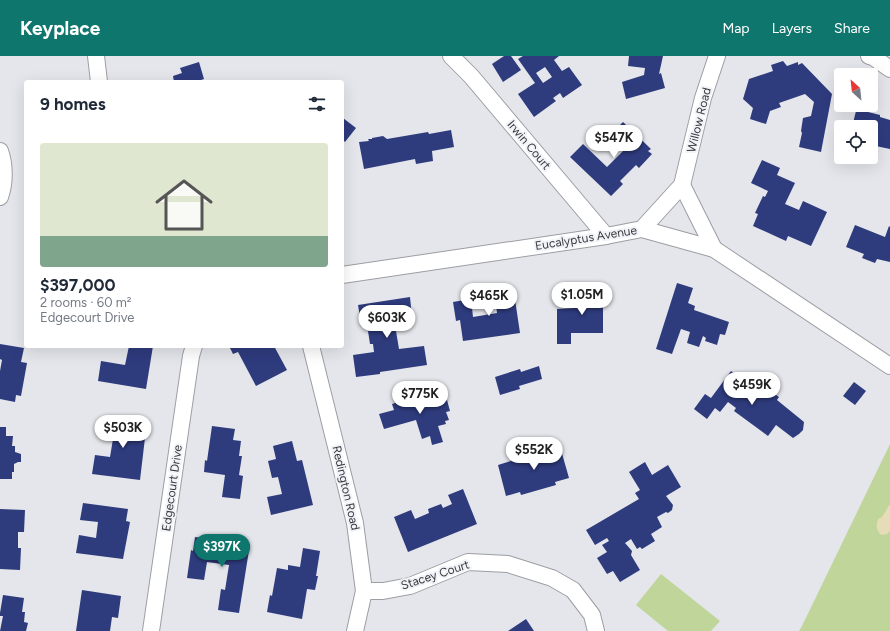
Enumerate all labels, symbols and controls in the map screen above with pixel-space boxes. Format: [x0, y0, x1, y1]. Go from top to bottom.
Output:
text: Keyplace [20, 17, 100, 40]
text: Map [722, 20, 750, 37]
text: Layers [772, 20, 812, 37]
text: Share [834, 20, 870, 37]
north arrow [834, 68, 878, 112]
map controls [834, 68, 878, 164]
street label: Willow Road [684, 86, 714, 154]
icon: filters [306, 93, 328, 115]
text: 9 homes [40, 94, 106, 114]
street label: Irwin Court [504, 117, 554, 173]
button: locate [834, 120, 878, 164]
pin: $547K [586, 125, 642, 159]
text: $547K [595, 130, 633, 145]
icon: home [148, 169, 220, 241]
street label: Eucalyptus Avenue [534, 223, 638, 253]
text: $397,000 [40, 275, 116, 295]
pin: $1.05M [549, 282, 615, 316]
pin: $465K [461, 283, 517, 317]
text: $1.05M [560, 287, 604, 302]
text: $465K [469, 288, 509, 303]
text: 2 rooms · 60 m² [40, 295, 131, 310]
pin: $603K [359, 305, 415, 339]
text: Edgecourt Drive [40, 310, 134, 325]
text: $603K [367, 310, 407, 325]
pin: $459K [724, 372, 780, 406]
text: $459K [732, 377, 772, 392]
pin: $775K [392, 381, 448, 415]
text: $775K [401, 386, 439, 401]
pin: $503K [95, 415, 151, 449]
text: $503K [103, 420, 143, 435]
pin: $552K [506, 437, 562, 471]
text: $552K [515, 442, 553, 457]
street label: Edgecourt Drive [159, 443, 185, 532]
street label: Redington Road [329, 444, 363, 532]
pin: $397K [194, 534, 250, 568]
text: $397K [203, 539, 241, 554]
street label: Stacey Court [399, 557, 471, 593]

